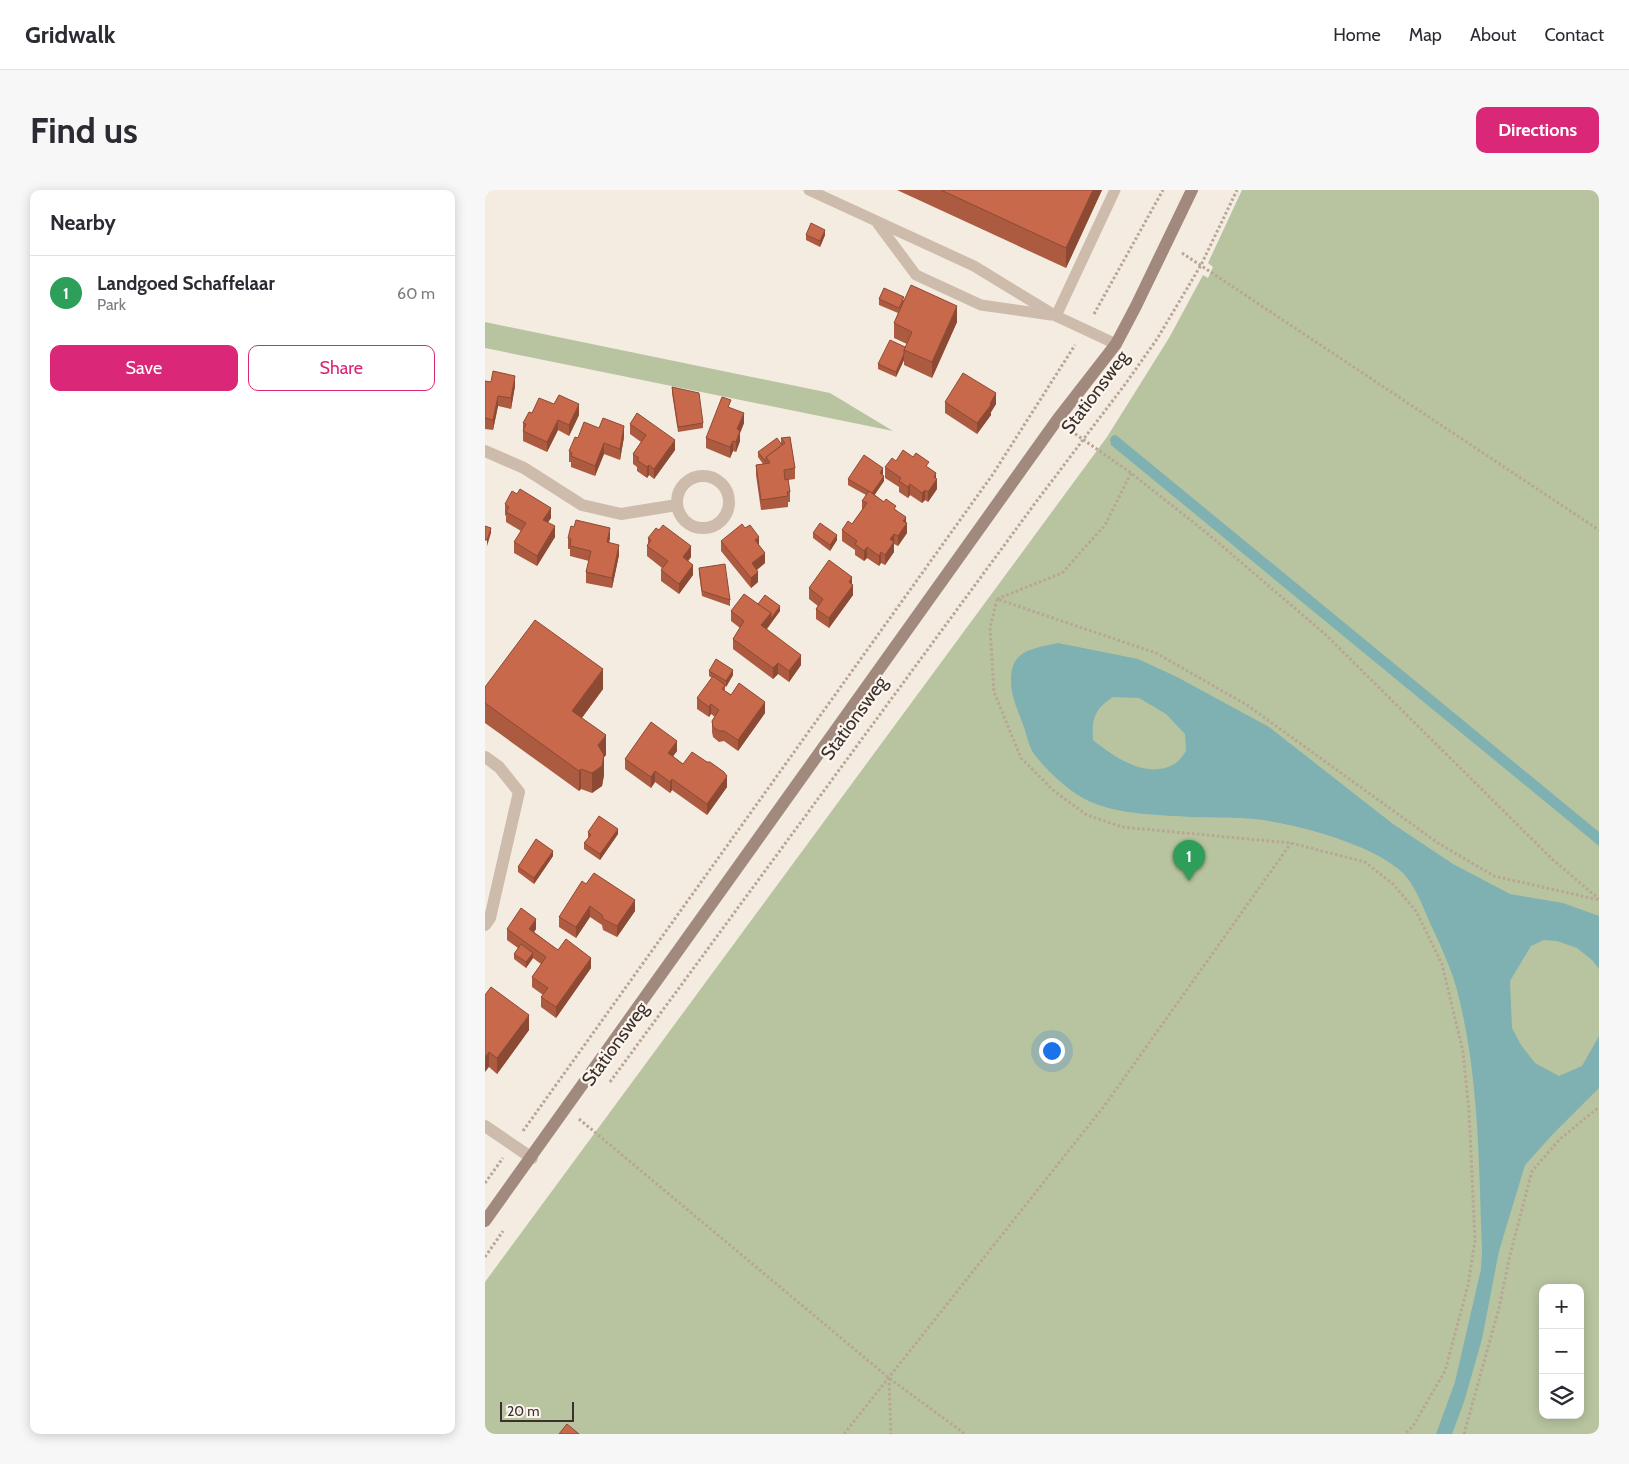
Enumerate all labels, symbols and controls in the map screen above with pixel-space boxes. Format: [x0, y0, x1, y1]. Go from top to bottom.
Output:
text: Gridwalk [25, 20, 115, 49]
text: Home [1333, 24, 1381, 46]
text: Map [1409, 24, 1442, 46]
text: About [1470, 24, 1516, 46]
text: Contact [1544, 24, 1604, 46]
button: Directions [1476, 107, 1599, 153]
text: Find us [30, 109, 138, 152]
text: Nearby [50, 210, 116, 235]
text: Landgoed Schaffelaar [97, 272, 275, 295]
text: 1 [63, 284, 69, 303]
text: 60 m [397, 284, 435, 303]
text: Park [97, 295, 126, 314]
button: Save [50, 345, 238, 391]
button: Share [248, 345, 435, 391]
street label: Stationsweg [1056, 345, 1134, 438]
street label: Stationsweg [816, 671, 893, 765]
pin: 1 [1173, 840, 1205, 881]
street label: Stationsweg [577, 997, 654, 1091]
your location [1039, 1038, 1065, 1064]
map controls [1539, 1284, 1584, 1419]
button: + [1539, 1284, 1584, 1329]
button: − [1539, 1329, 1584, 1374]
button: layers [1539, 1374, 1584, 1419]
scale bar [500, 1399, 574, 1422]
text: 20 m [507, 1402, 540, 1420]

